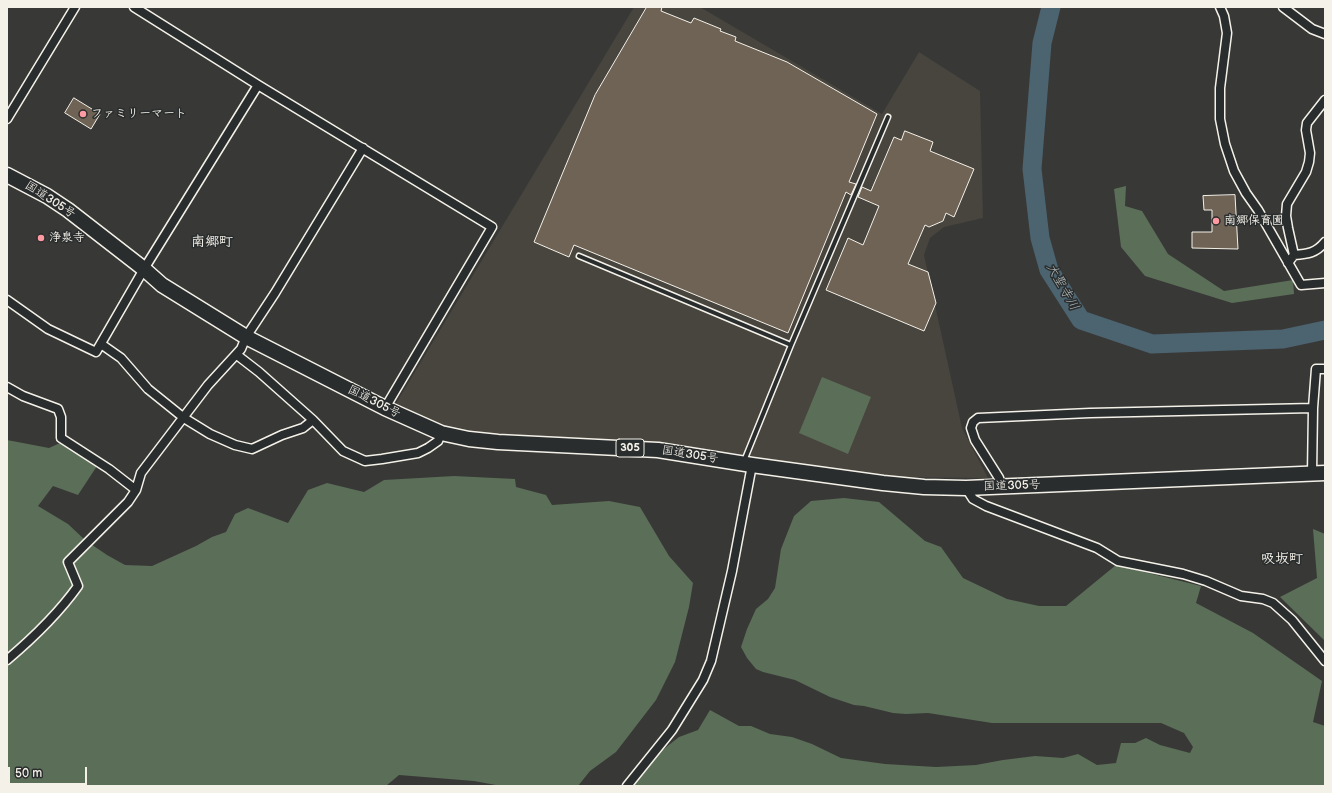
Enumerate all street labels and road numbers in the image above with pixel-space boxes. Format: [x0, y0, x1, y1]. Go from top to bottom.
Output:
street label: 国道305号 [22, 178, 78, 222]
street label: 国道305号 [345, 383, 403, 421]
road number: 305 [616, 439, 644, 457]
street label: 国道305号 [661, 443, 719, 467]
street label: 国道305号 [983, 478, 1041, 494]

